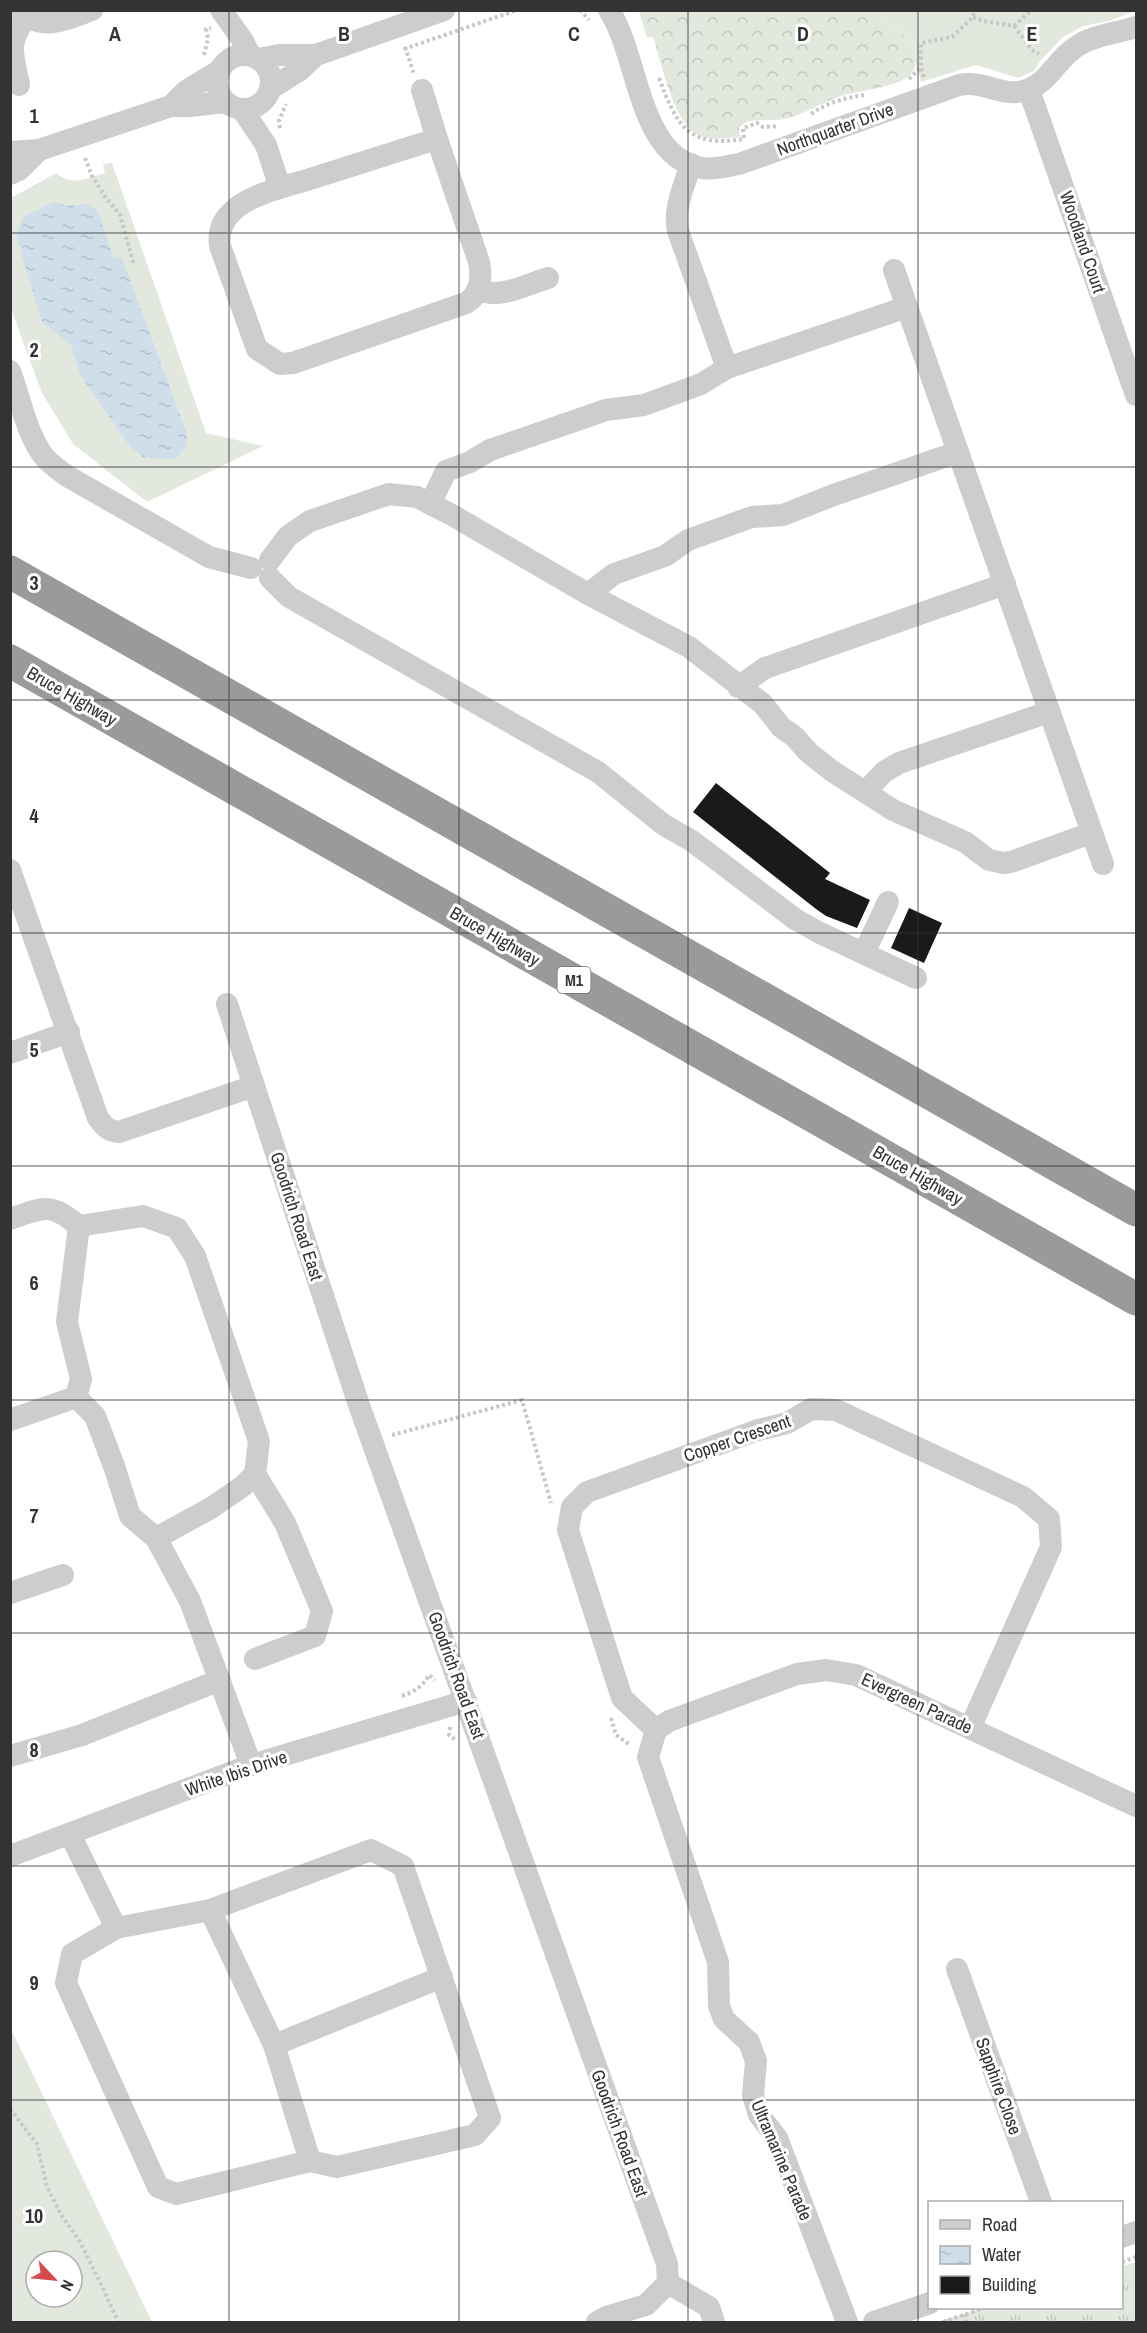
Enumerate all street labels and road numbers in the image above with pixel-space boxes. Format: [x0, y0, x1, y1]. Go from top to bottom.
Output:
street label: Northquarter Drive [773, 96, 897, 162]
street label: Woodland Court [1054, 188, 1112, 296]
street label: Bruce Highway [22, 660, 122, 732]
street label: Bruce Highway [445, 900, 545, 972]
road number: M1 [558, 967, 590, 993]
street label: Bruce Highway [868, 1139, 968, 1211]
street label: Goodrich Road East [264, 1149, 330, 1283]
street label: Copper Crescent [680, 1408, 794, 1468]
street label: Goodrich Road East [422, 1608, 492, 1742]
street label: Evergreen Parade [857, 1666, 977, 1740]
street label: White Ibis Drive [182, 1744, 290, 1802]
street label: Sapphire Close [970, 2034, 1028, 2138]
street label: Goodrich Road East [585, 2066, 655, 2200]
street label: Ultramarine Parade [745, 2096, 819, 2224]

